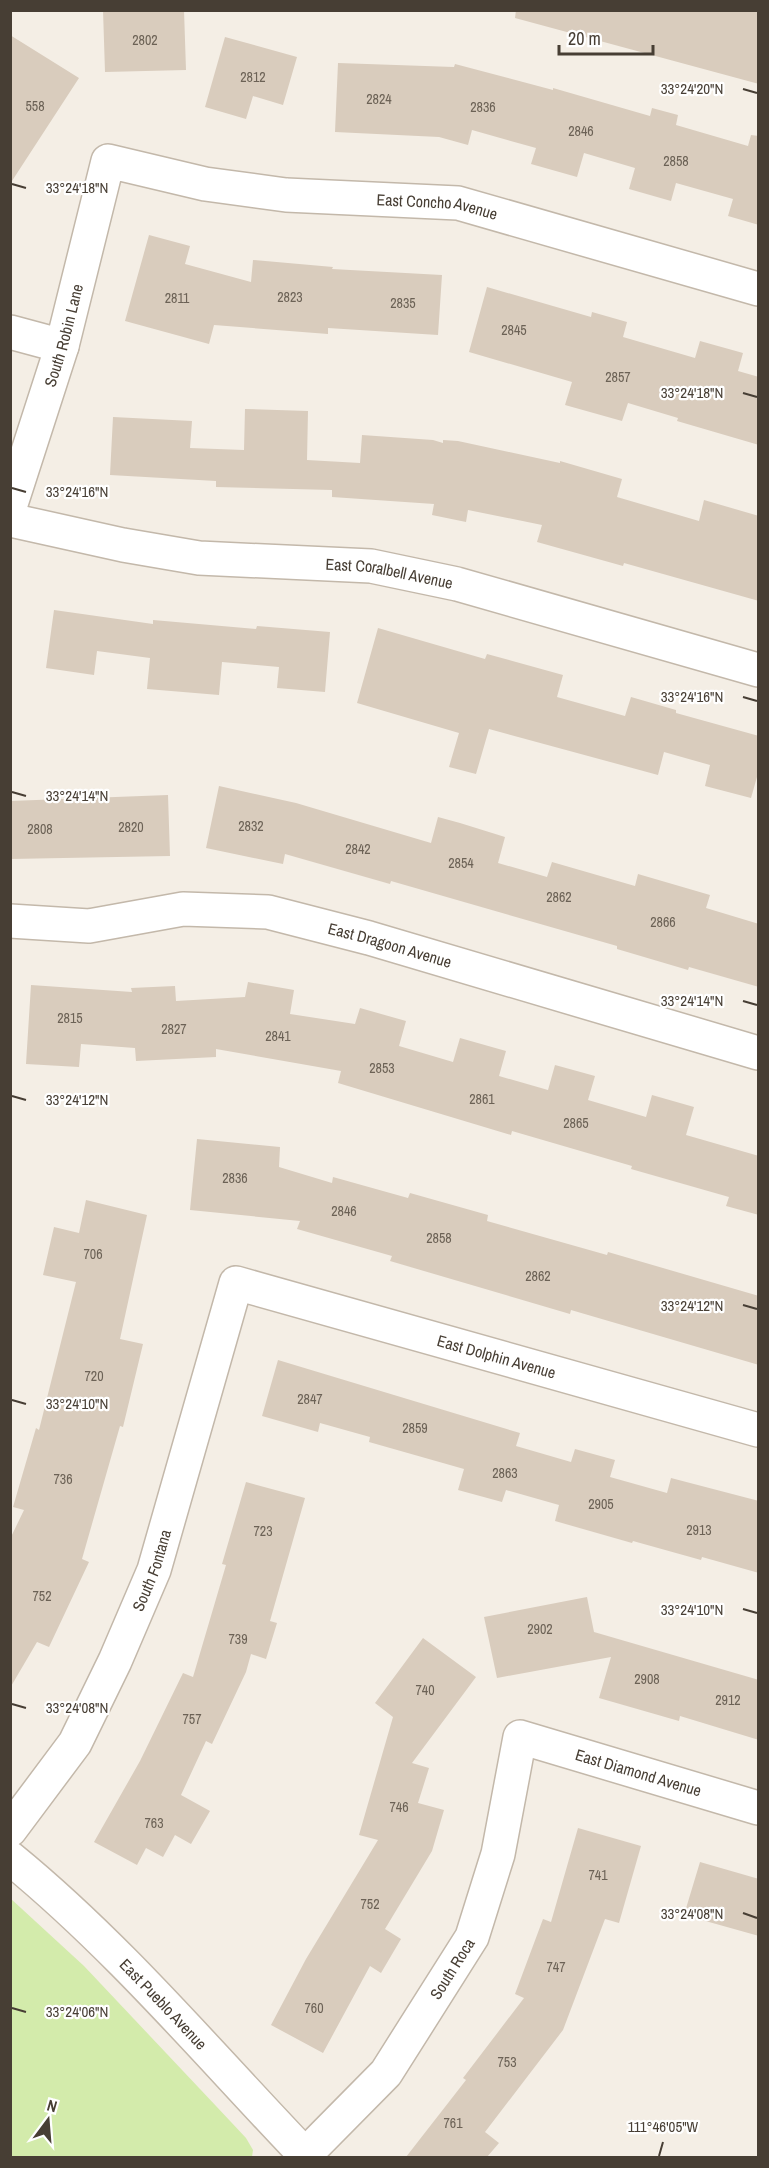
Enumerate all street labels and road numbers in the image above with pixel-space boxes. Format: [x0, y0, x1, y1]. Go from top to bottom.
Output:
street label: East Concho Avenue [376, 188, 500, 225]
street label: South Robin Lane [39, 281, 88, 389]
street label: East Coralbell Avenue [325, 553, 455, 594]
street label: East Dragoon Avenue [326, 917, 454, 973]
street label: East Dolphin Avenue [435, 1329, 558, 1384]
street label: South Fontana [127, 1526, 176, 1614]
street label: East Diamond Avenue [573, 1743, 704, 1802]
street label: South Roca [424, 1933, 480, 2003]
street label: East Pueblo Avenue [115, 1954, 212, 2054]

